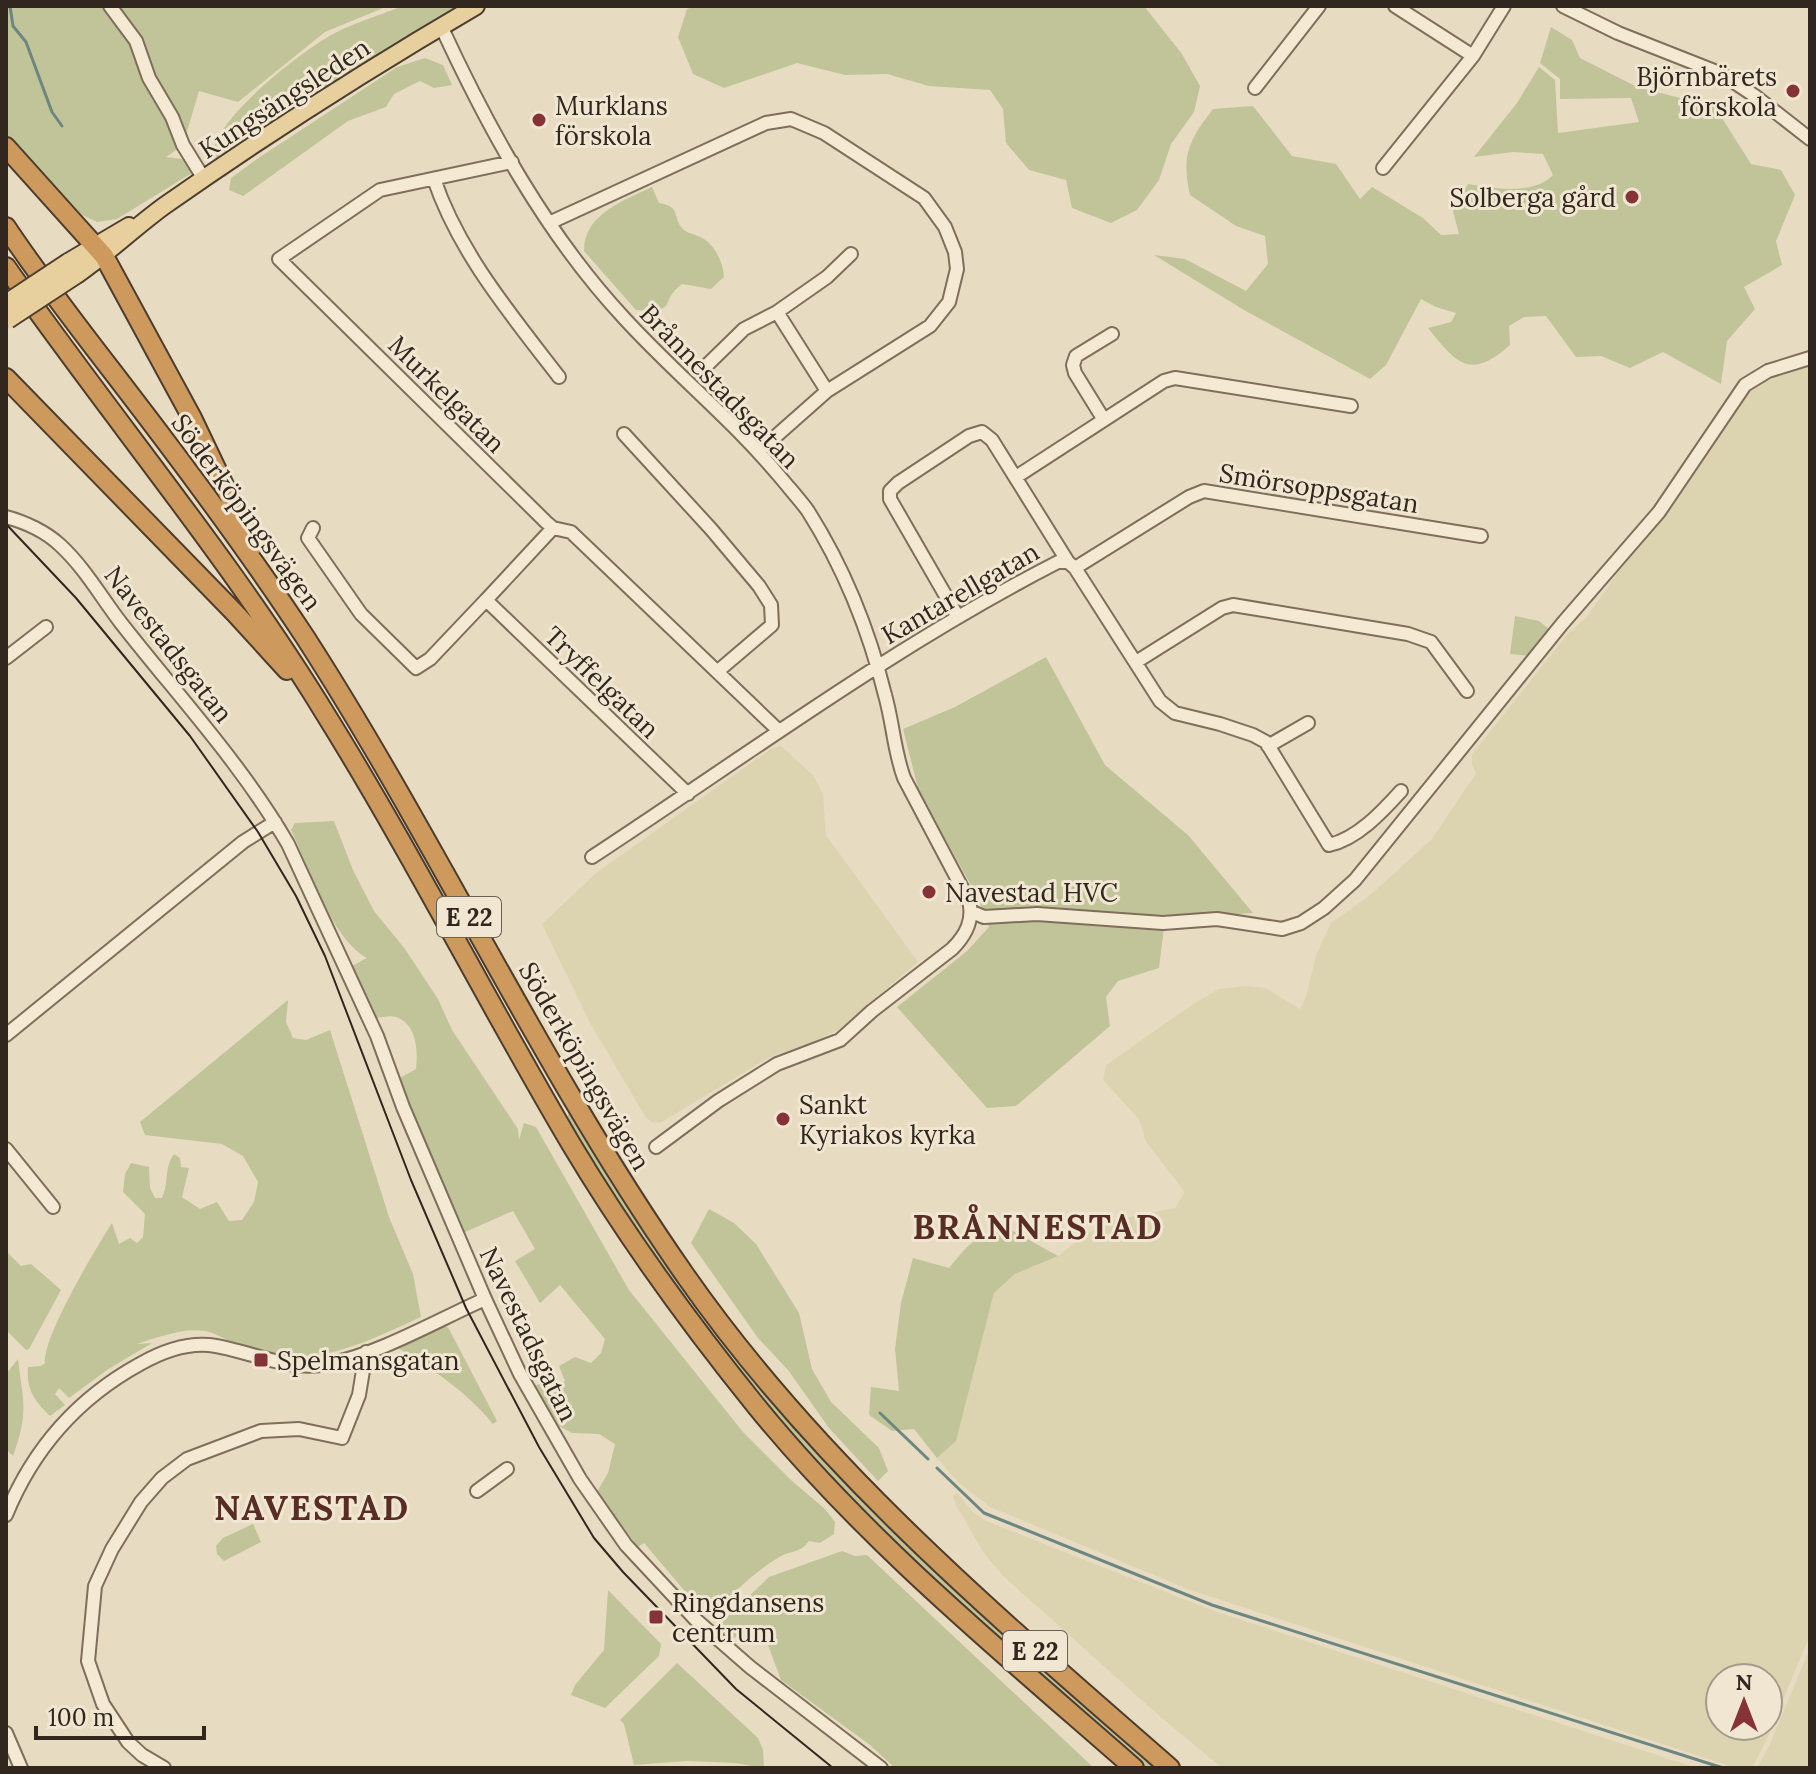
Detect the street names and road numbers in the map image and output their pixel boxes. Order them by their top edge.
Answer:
street label: Kungsängsleden [192,30,376,166]
street label: Brånnestadsgatan [633,297,807,475]
street label: Murkelgatan [381,328,513,460]
street label: Söderköpingsvägen [165,407,329,617]
street label: Smörsoppsgatan [1217,456,1421,520]
street label: Kantarellgatan [875,535,1045,651]
street label: Navestadsgatan [98,559,240,729]
street label: Tryffelgatan [538,619,666,745]
road number: E 22 [437,897,501,937]
street label: Söderköpingsvägen [512,956,658,1176]
street label: Navestadsgatan [473,1241,585,1427]
road number: E 22 [1003,1631,1067,1671]

